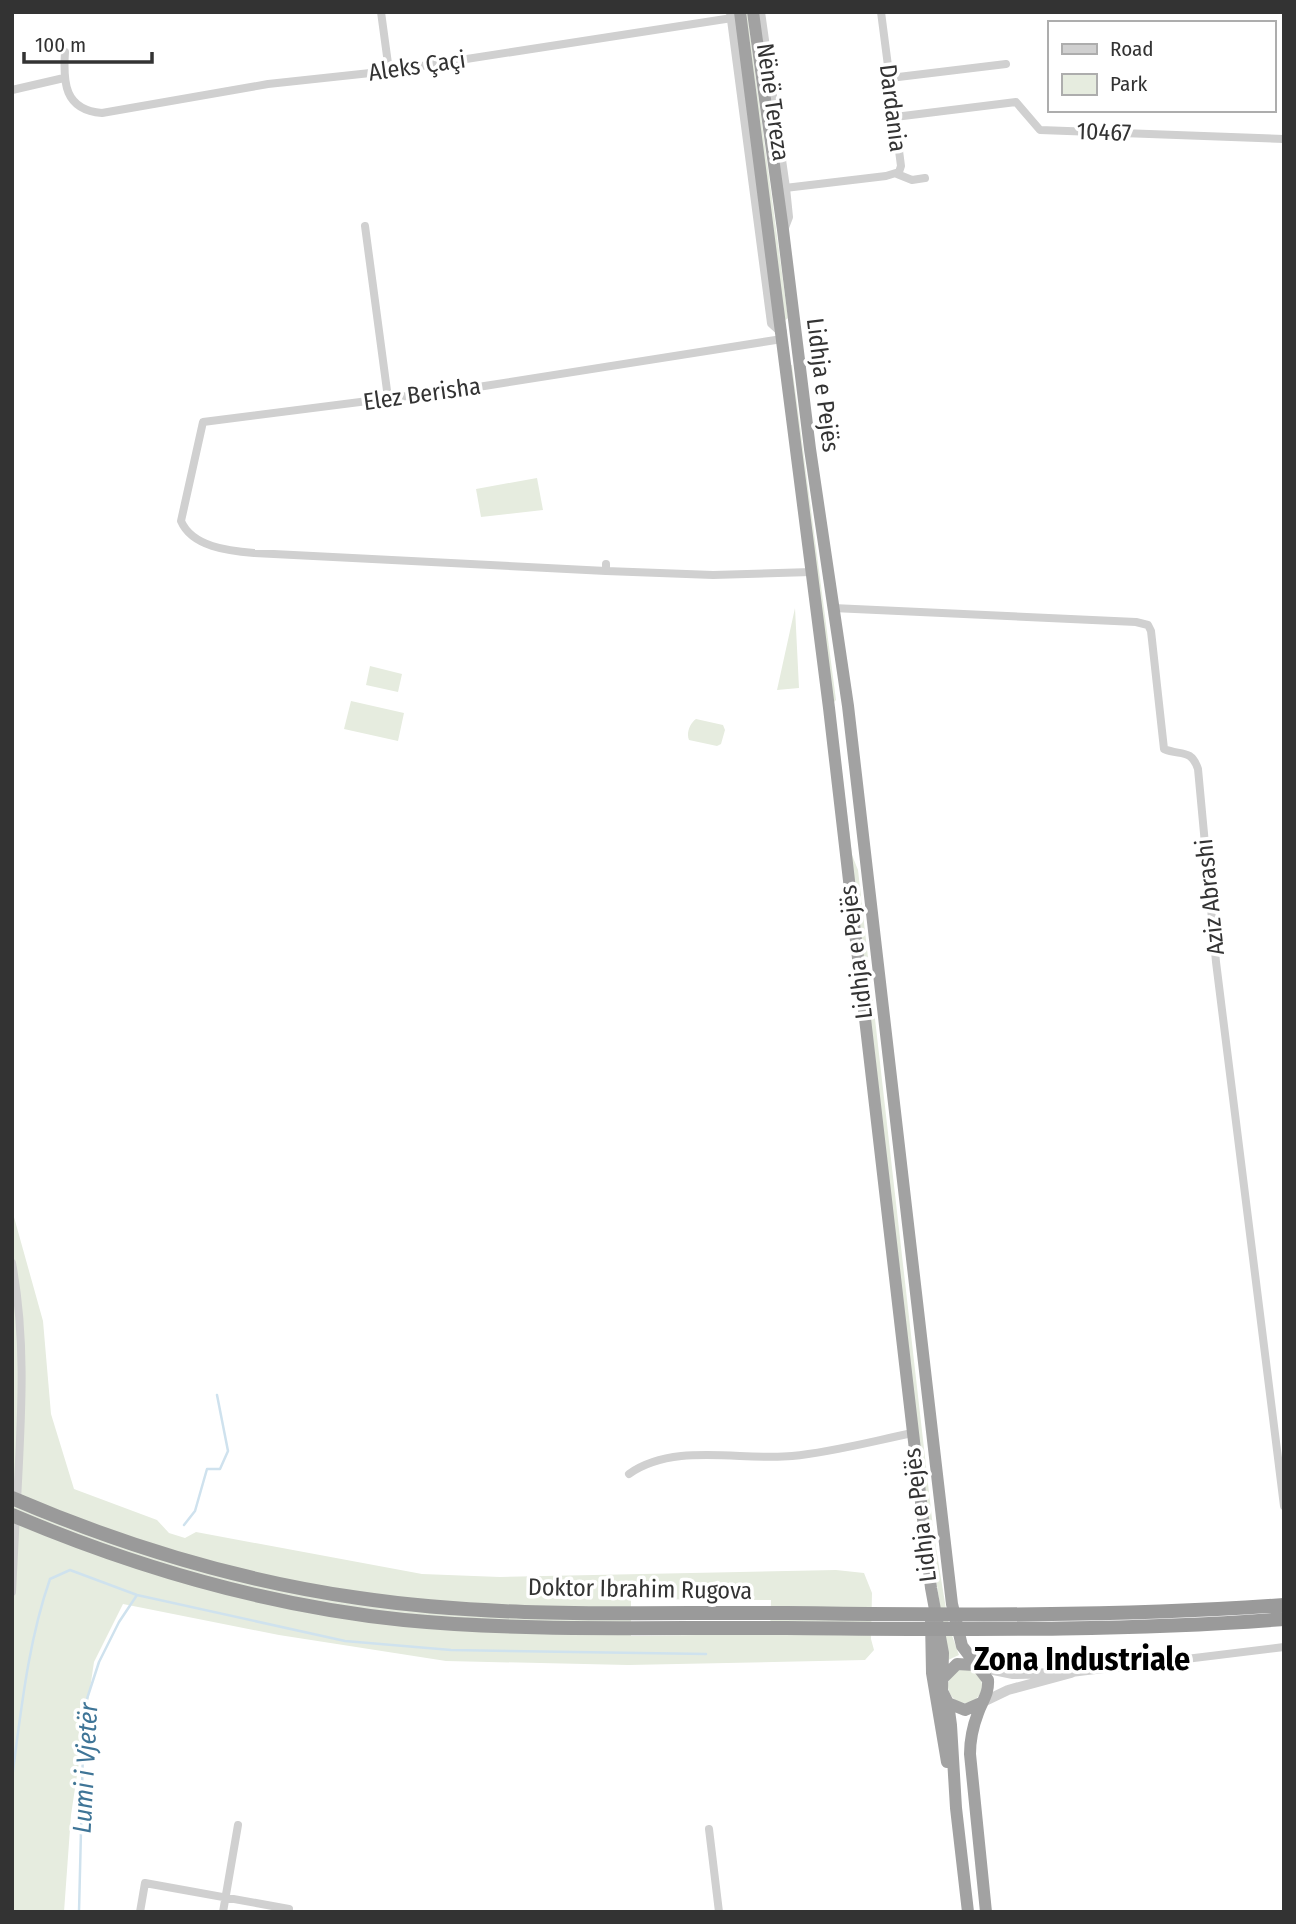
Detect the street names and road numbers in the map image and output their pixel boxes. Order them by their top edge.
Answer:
street label: Nënë Tereza [751,41,795,163]
street label: Aleks Çaçi [367,45,467,87]
street label: Dardania [874,62,912,154]
street label: 10467 [1076,117,1132,147]
street label: Lidhja e Pejës [801,316,845,454]
street label: Elez Berisha [362,372,482,416]
street label: Aziz Abrashi [1190,837,1230,957]
street label: Lidhja e Pejës [834,883,878,1021]
street label: Lidhja e Pejës [898,1446,942,1584]
street label: Doktor Ibrahim Rugova [528,1573,752,1605]

